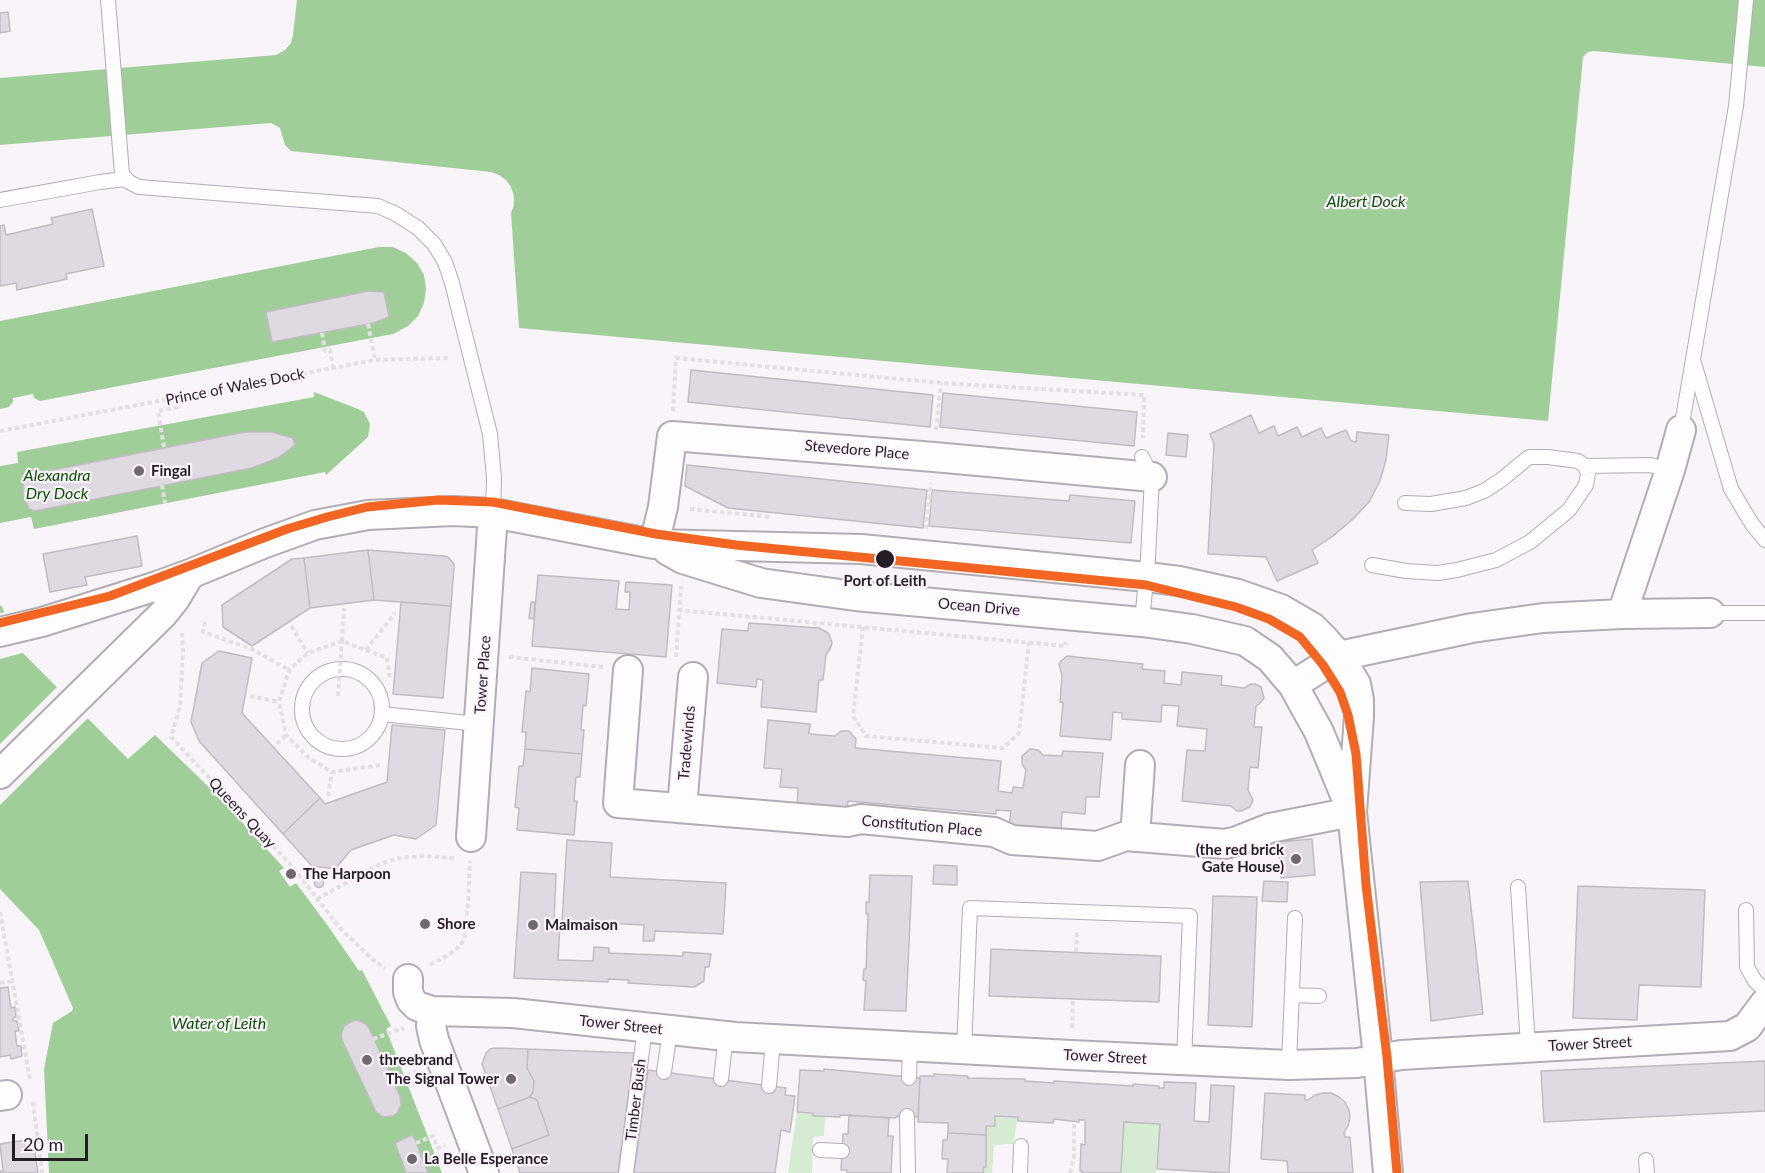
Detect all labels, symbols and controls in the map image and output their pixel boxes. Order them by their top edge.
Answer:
water label: Albert Dock [1326,192,1406,212]
street label: Prince of Wales Dock [164,365,306,409]
street label: Stevedore Place [804,436,910,464]
place label: Fingal [151,462,191,480]
marker: Fingal [132,464,146,478]
water label: Alexandra Dry Dock [24,466,90,504]
marker: Port of Leith [874,548,896,570]
place label: Port of Leith [843,572,927,590]
street label: Ocean Drive [937,594,1021,620]
street label: Tower Place [471,635,495,715]
street label: Tradewinds [675,705,699,781]
street label: Queens Quay [205,774,279,852]
street label: Constitution Place [861,812,983,840]
place label: (the red brick Gate House) [1196,841,1284,876]
marker: (the red brick Gate House) [1289,852,1303,866]
place label: The Harpoon [303,865,391,883]
marker: The Harpoon [284,867,298,881]
place label: Shore [437,915,476,933]
place label: Malmaison [545,916,618,934]
marker: Shore [418,917,432,931]
marker: Malmaison [526,918,540,932]
street label: Tower Street [578,1012,664,1038]
water label: Water of Leith [172,1014,266,1034]
street label: Tower Street [1548,1033,1632,1055]
street label: Tower Street [1063,1046,1147,1068]
place label: threebrand [379,1051,453,1069]
marker: threebrand [360,1053,374,1067]
street label: Timber Bush [622,1058,650,1142]
place label: The Signal Tower [385,1070,499,1088]
marker: The Signal Tower [504,1072,518,1086]
scale bar [15,1122,92,1160]
text: 20 m [23,1133,63,1155]
place label: La Belle Esperance [424,1150,548,1168]
marker: La Belle Esperance [405,1152,419,1166]

